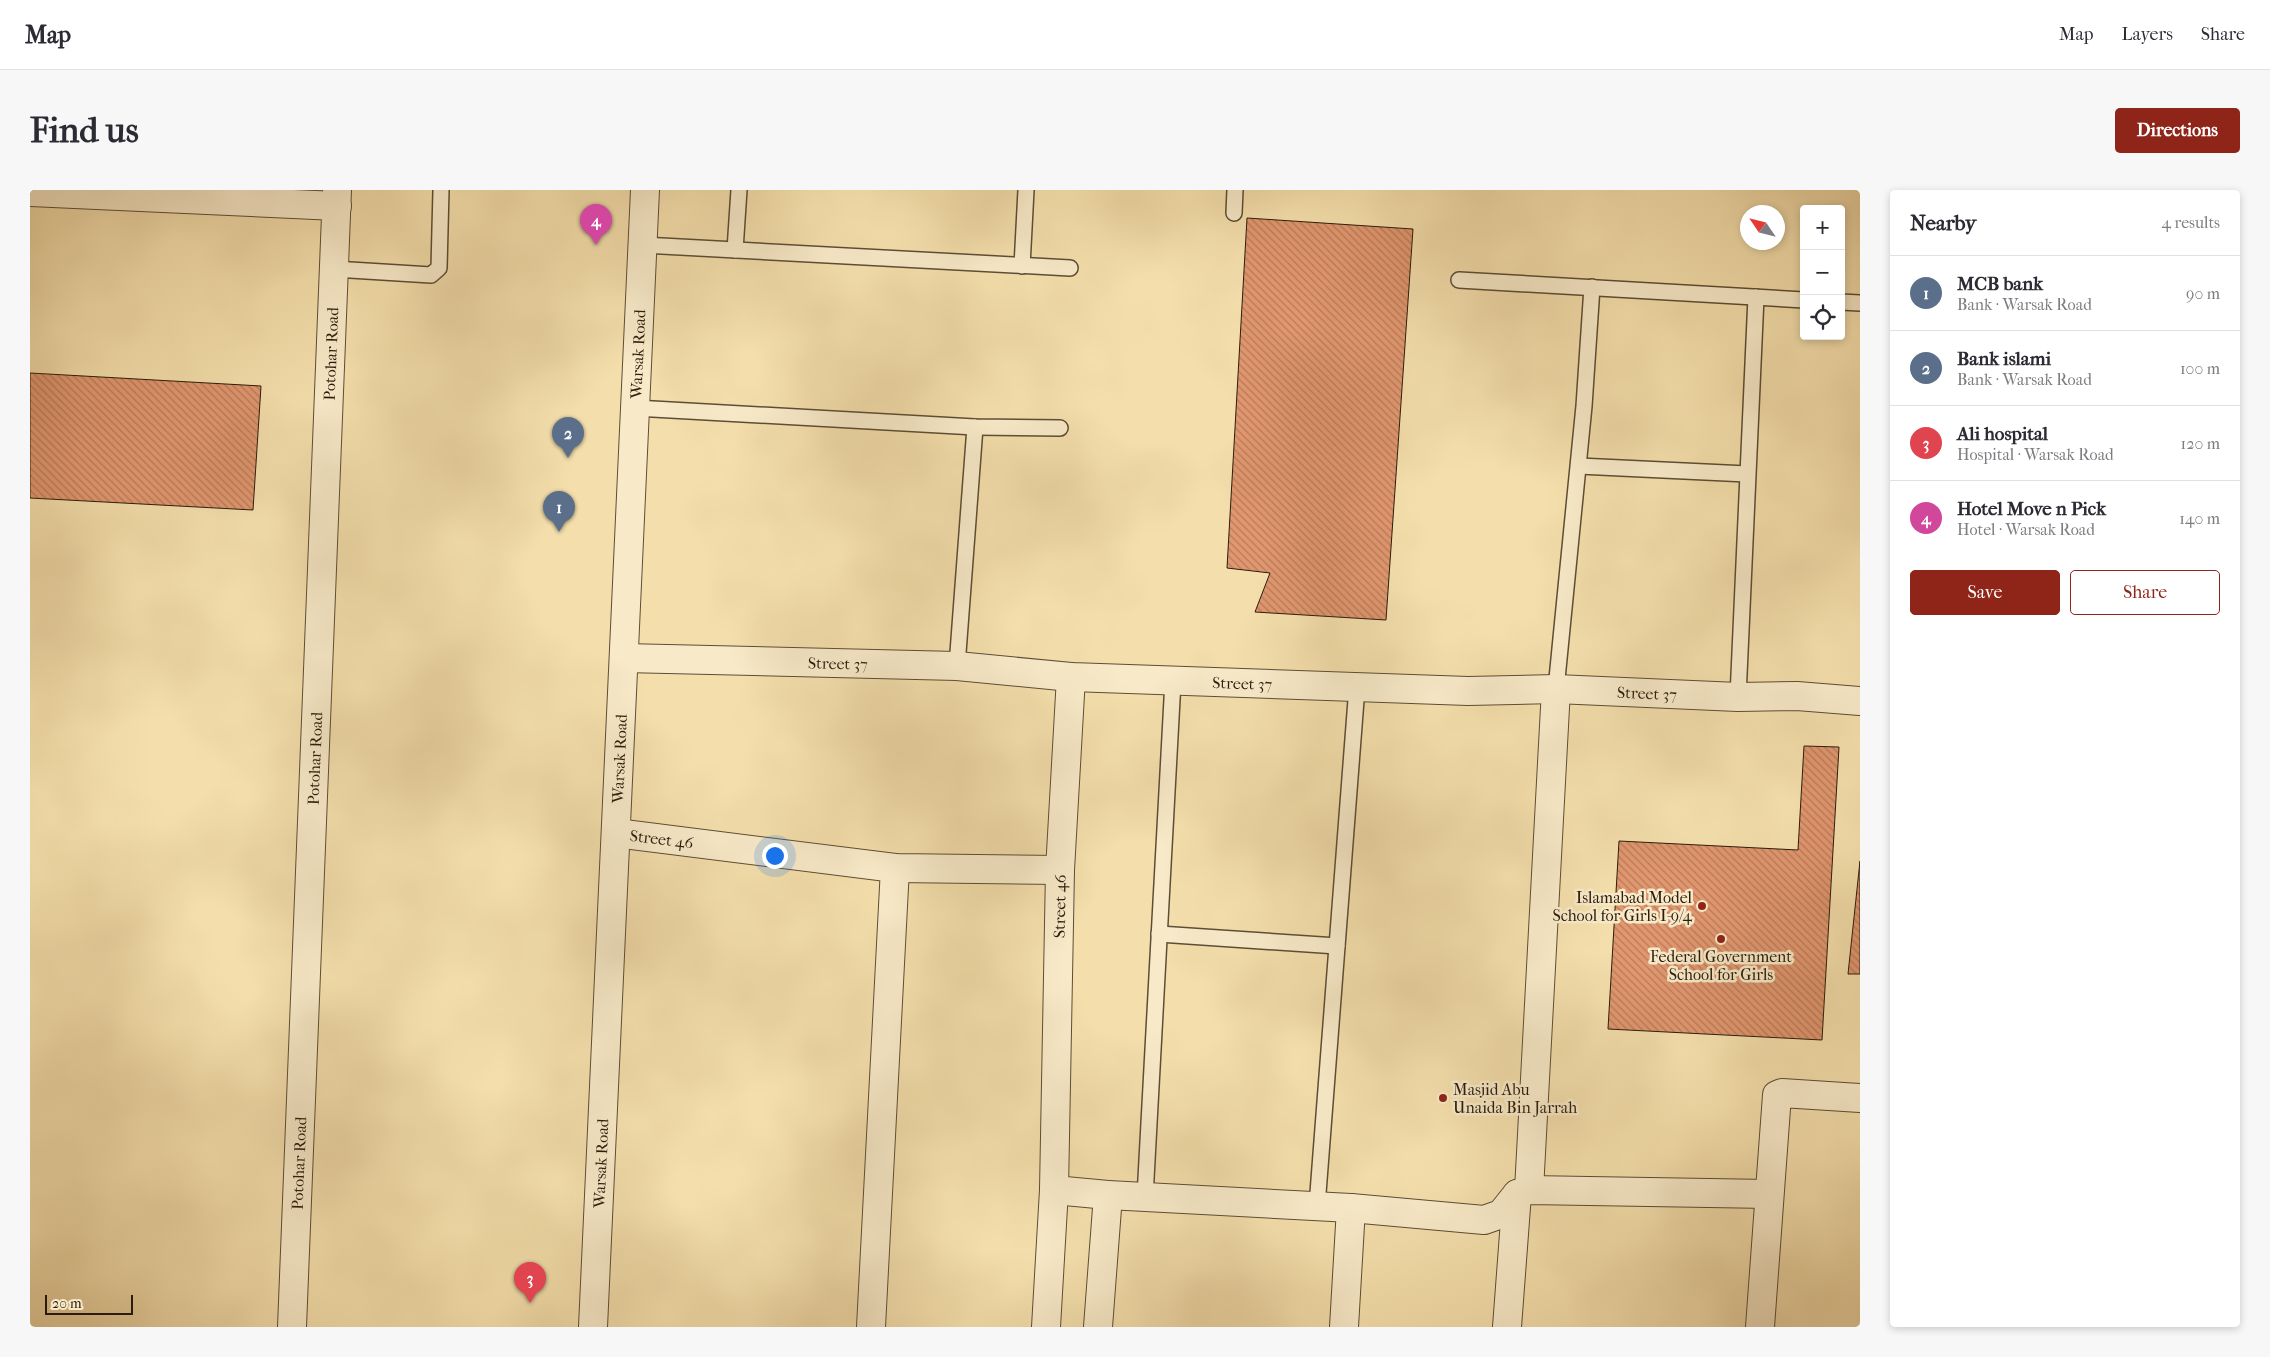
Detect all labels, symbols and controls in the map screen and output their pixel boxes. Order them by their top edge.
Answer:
text: Map [25,21,71,49]
text: Map [2059,24,2093,45]
text: Layers [2121,24,2173,45]
text: Share [2201,24,2245,45]
button: Directions [2115,108,2240,153]
text: Find us [30,110,139,151]
pin: 4 [580,204,612,245]
north arrow [1740,205,1785,250]
map controls [1800,205,1845,340]
button: + [1800,205,1845,250]
text: Nearby [1910,211,1976,235]
text: 4 results [2162,213,2220,232]
button: − [1800,250,1845,295]
text: MCB bank [1957,273,2043,295]
text: 1 [1923,284,1929,303]
text: 90 m [2186,284,2220,303]
button: locate [1800,295,1845,340]
text: Bank · Warsak Road [1957,295,2092,314]
street label: Potohar Road [320,306,342,401]
street label: Warsak Road [626,309,650,400]
text: Bank islami [1957,348,2051,370]
text: 2 [1922,359,1930,378]
text: 100 m [2180,359,2220,378]
text: Bank · Warsak Road [1957,370,2092,389]
pin: 2 [552,417,584,458]
text: Ali hospital [1957,423,2048,445]
text: 3 [1923,434,1929,453]
text: 120 m [2181,434,2220,453]
text: Hospital · Warsak Road [1957,445,2114,464]
pin: 1 [543,491,575,532]
text: Hotel Move n Pick [1957,498,2106,520]
text: 4 [1921,509,1931,528]
text: 140 m [2179,509,2220,528]
text: Hotel · Warsak Road [1957,520,2095,539]
button: Save [1910,570,2060,615]
button: Share [2070,570,2220,615]
street label: Street 37 [808,653,868,674]
street label: Street 37 [1212,673,1273,694]
street label: Street 37 [1617,683,1678,704]
street label: Potohar Road [304,711,326,805]
street label: Warsak Road [608,713,631,805]
street label: Street 46 [629,826,695,853]
your location [762,843,788,869]
street label: Street 46 [1050,874,1070,938]
place label: Islamabad Model School for Girls I-9/4 [1552,888,1693,925]
marker: Islamabad Model School for Girls I-9/4 [1696,900,1708,912]
marker: Federal Government School for Girls [1715,933,1727,945]
place label: Federal Government School for Girls [1650,947,1792,984]
place label: Masjid Abu Unaida Bin Jarrah [1453,1080,1577,1117]
marker: Masjid Abu Unaida Bin Jarrah [1437,1092,1449,1104]
street label: Potohar Road [288,1116,310,1210]
street label: Warsak Road [589,1118,613,1209]
pin: 3 [514,1262,546,1303]
scale bar [45,1292,132,1315]
text: 20 m [52,1295,82,1312]

